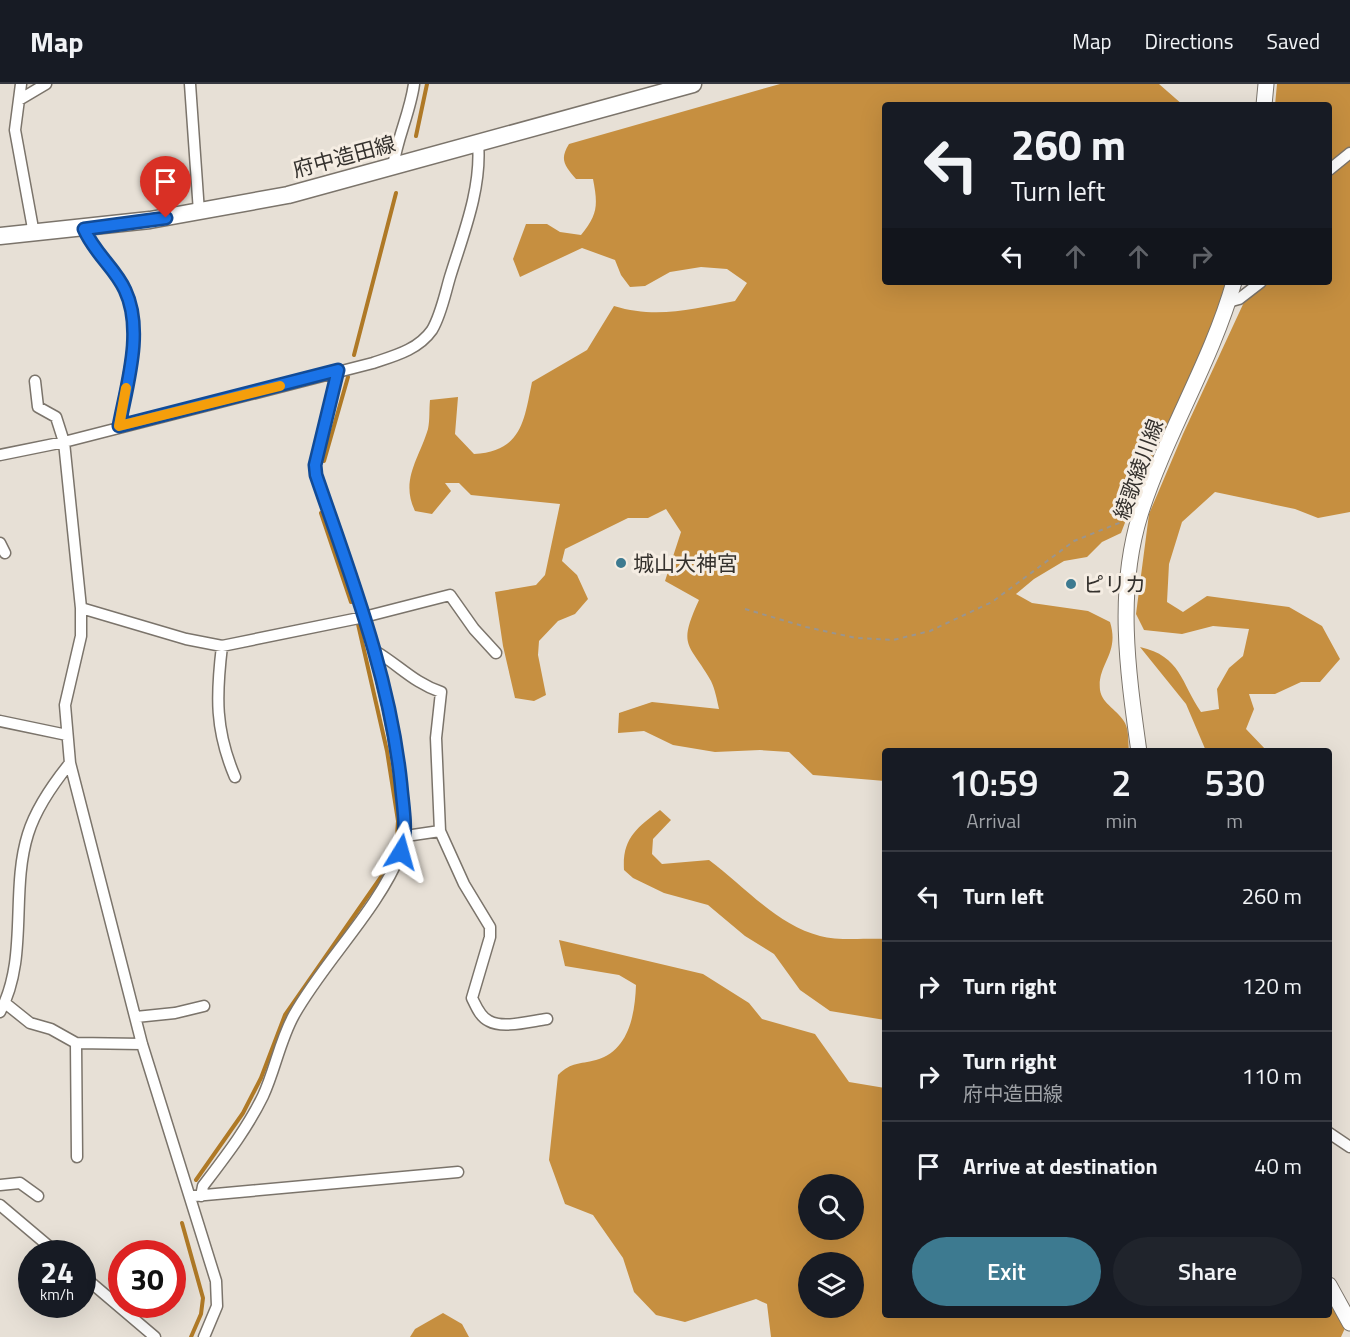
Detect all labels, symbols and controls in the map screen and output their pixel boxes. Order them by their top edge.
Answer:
text: Map [30,20,84,63]
text: Map [1072,25,1112,57]
text: Directions [1145,25,1234,57]
text: Saved [1267,25,1320,57]
text: 260 m [1011,112,1126,176]
icon: left [912,126,990,204]
street label: 府中造田線 [289,127,399,185]
pin [140,156,191,218]
icon: arrive [149,165,182,198]
text: Turn left [1011,170,1105,211]
icon: left [996,240,1029,273]
icon: ahead [1059,240,1092,273]
icon: ahead [1122,240,1155,273]
icon: right [1185,240,1218,273]
street label: 綾歌綾川線 [1105,414,1171,524]
place label: 城山大神宮 [633,547,738,579]
marker: 城山大神宮 [614,556,628,570]
place label: ピリカ [1083,568,1146,600]
marker: ピリカ [1064,577,1078,591]
text: 10:59 [949,755,1038,810]
text: 2 [1111,755,1131,810]
text: 530 [1204,755,1265,810]
text: Arrival [967,805,1021,836]
text: min [1105,805,1137,836]
text: m [1226,805,1243,836]
position arrow [369,820,433,884]
text: Turn left [963,879,1044,913]
text: 260 m [1242,879,1302,913]
icon: left [912,880,945,913]
text: Turn right [963,969,1057,1003]
text: 120 m [1242,969,1302,1003]
icon: right [912,970,945,1003]
text: Turn right [963,1044,1057,1078]
text: 110 m [1242,1059,1302,1093]
icon: right [912,1060,945,1093]
text: 府中造田線 [963,1078,1063,1109]
text: Arrive at destination [963,1149,1158,1183]
text: 40 m [1254,1149,1302,1183]
icon: arrive [912,1150,945,1183]
map controls [798,1174,864,1318]
button: search [798,1174,864,1240]
button: Exit [912,1237,1101,1306]
button: Share [1113,1237,1302,1306]
speed limit sign: 30 [108,1240,186,1318]
text: 24 [40,1249,74,1295]
button: layers [798,1252,864,1318]
text: km/h [40,1283,74,1306]

